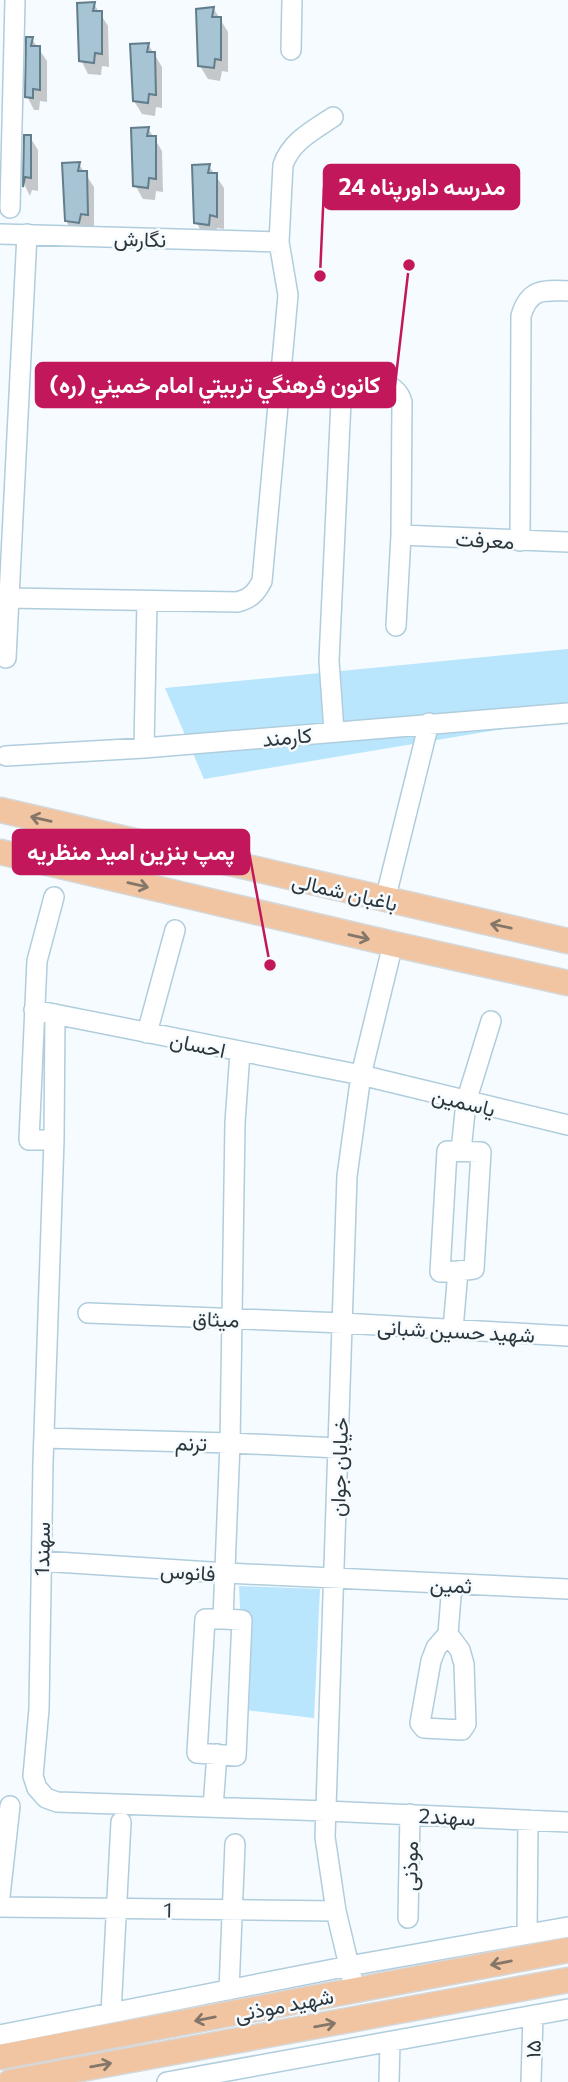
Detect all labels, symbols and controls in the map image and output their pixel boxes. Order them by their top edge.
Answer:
callout: مدرسه داورپناه 24 [324,165,519,209]
text: مدرسه داورپناه 24 [339,172,505,203]
street label: نگارش [113,225,167,253]
callout: كانون فرهنگي تربيتي امام خميني (ره) [36,363,395,407]
text: كانون فرهنگي تربيتي امام خميني (ره) [49,370,381,405]
street label: معرفت [455,525,515,555]
street label: کارمند [261,721,313,753]
one-way arrow [30,812,53,826]
callout: پمپ بنزین امید منظریه [13,830,249,874]
text: پمپ بنزین امید منظریه [27,837,235,868]
street label: باغبان شمالی [290,867,400,916]
one-way arrow [126,878,149,892]
one-way arrow [490,919,513,932]
one-way arrow [348,931,370,944]
street label: احسان [168,1026,228,1063]
street label: یاسمین [430,1081,498,1122]
street label: میثاق [192,1305,240,1332]
street label: شهید حسین شبانی [376,1313,536,1349]
street label: خیابان جوان [324,1417,354,1517]
street label: ترنم [175,1429,207,1458]
street label: 1سهند [28,1522,56,1576]
street label: فانوس [159,1557,216,1587]
street label: ثمین [429,1570,473,1599]
street label: 2سهند [418,1802,476,1832]
street label: موذنی [396,1841,424,1891]
street label: 1 [163,1896,173,1922]
one-way arrow [490,1957,513,1970]
street label: شهید موذنی [233,1982,336,2028]
one-way arrow [194,2013,217,2026]
one-way arrow [313,2017,336,2031]
street label: ۱۵ [519,2039,545,2059]
one-way arrow [89,2058,112,2072]

